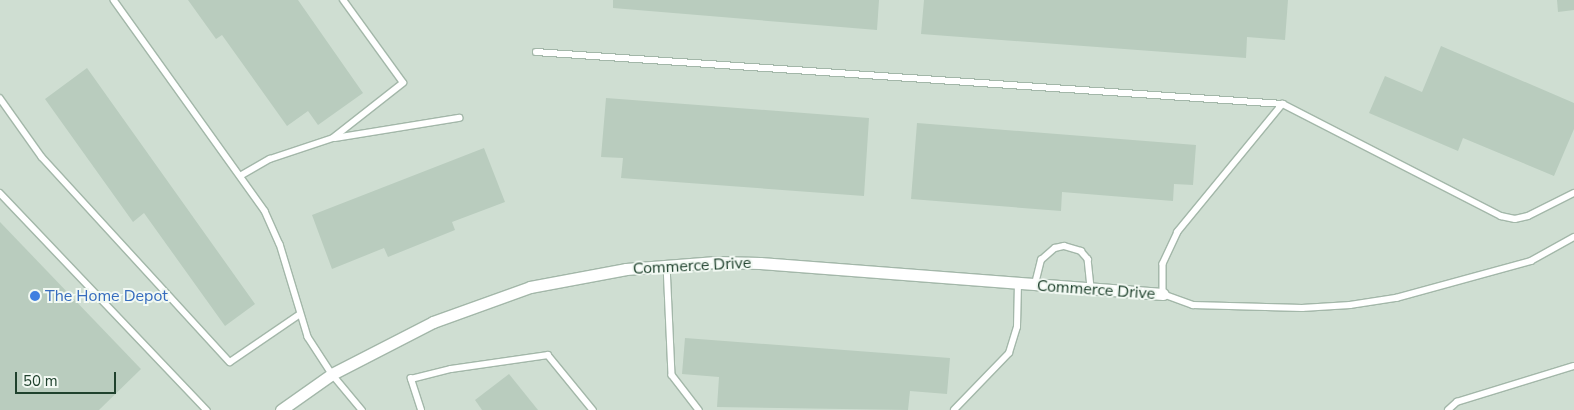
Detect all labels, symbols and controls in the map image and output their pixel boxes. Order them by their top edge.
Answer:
street label: Commerce Drive [632,253,752,279]
street label: Commerce Drive [1036,276,1156,304]
place label: The Home Depot [45,286,168,306]
marker: The Home Depot [29,290,41,302]
scale bar [18,362,119,394]
text: 50 m [23,371,58,391]

